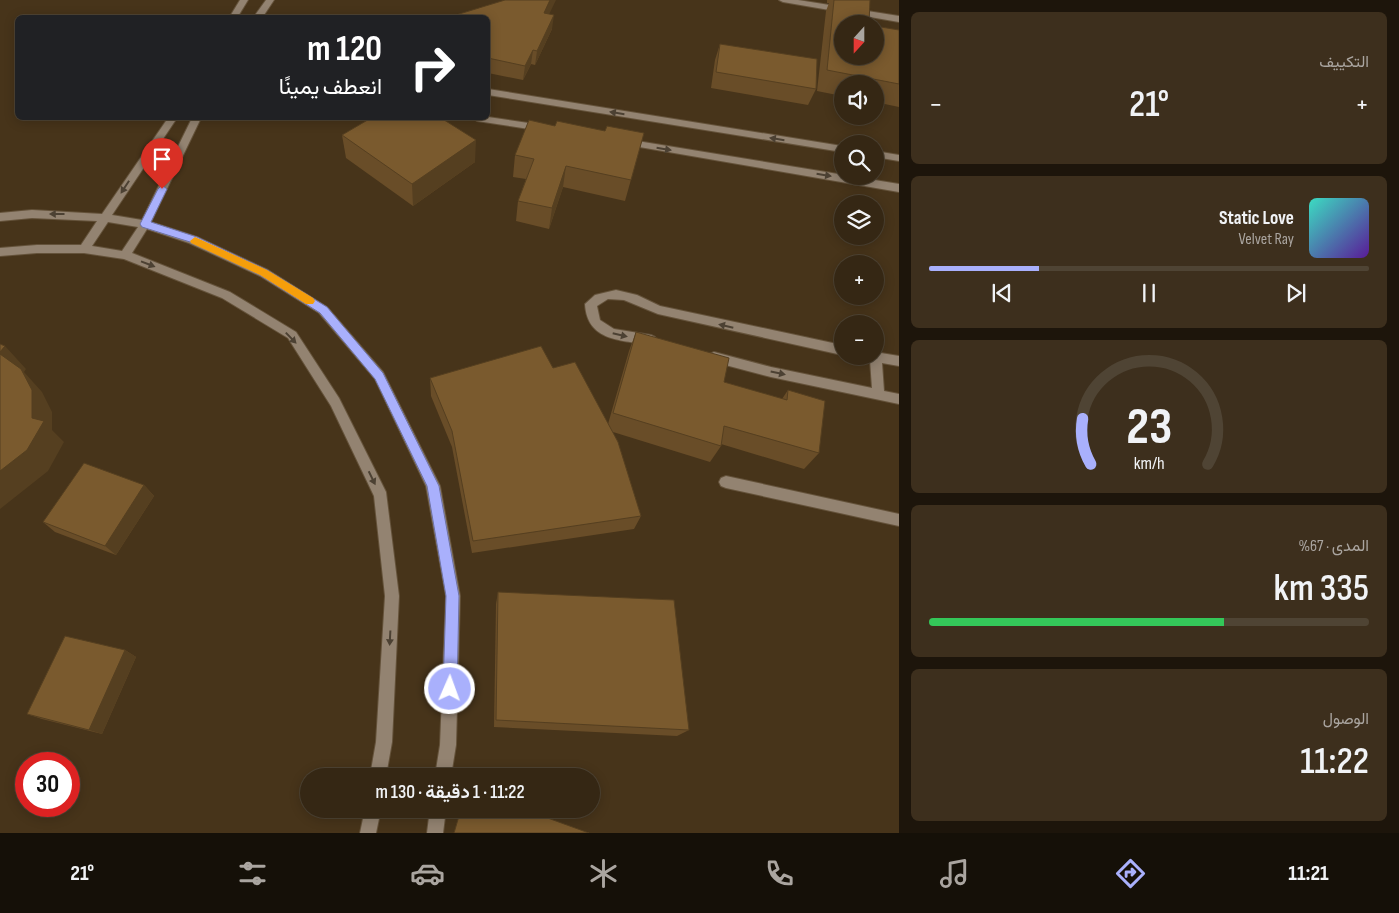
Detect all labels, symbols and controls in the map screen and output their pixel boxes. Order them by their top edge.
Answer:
north arrow [834,15,884,65]
map controls [834,15,884,365]
text: 120 m [307,28,382,71]
icon: right [400,35,465,100]
text: التكييف [1319,53,1369,72]
text: انعطف يمينًا [279,74,382,101]
button: sound [834,75,884,125]
text: 21° [1129,82,1169,127]
text: − [929,88,943,121]
text: + [1355,88,1369,121]
one-way arrow [608,109,624,117]
one-way arrow [769,134,785,142]
button: search [834,135,884,185]
pin [141,138,183,189]
icon: arrive [148,145,176,173]
one-way arrow [656,145,672,153]
one-way arrow [816,172,832,180]
one-way arrow [121,181,130,194]
button: layers [834,195,884,245]
text: Static Love [1219,207,1294,230]
one-way arrow [49,210,65,218]
text: Velvet Ray [1239,230,1294,249]
button: + [834,255,884,305]
one-way arrow [141,260,156,268]
icon: previous [988,279,1016,307]
icon: pause [1135,279,1163,307]
icon: next [1282,279,1310,307]
button: − [834,315,884,365]
one-way arrow [719,322,734,330]
one-way arrow [286,331,297,344]
one-way arrow [613,331,628,339]
one-way arrow [770,369,785,377]
text: 23 [1126,396,1172,459]
text: km/h [1134,453,1164,474]
one-way arrow [368,471,376,485]
text: المدى · 67% [1298,537,1369,556]
text: 335 km [1274,566,1369,611]
one-way arrow [385,630,393,646]
position arrow [423,662,475,714]
text: الوصول [1323,710,1369,729]
text: 11:22 [1300,739,1369,784]
speed limit sign: 30 [15,752,80,817]
text: 11:22 · 1 دقيقة · 130 m [375,781,525,804]
icon: filters [235,856,270,891]
icon: car [410,856,445,891]
icon: climate [586,856,621,891]
icon: phone [762,856,797,891]
icon: music [937,856,972,891]
icon: directions [1113,856,1148,891]
text: 21° [70,860,94,887]
text: 11:21 [1288,860,1329,887]

